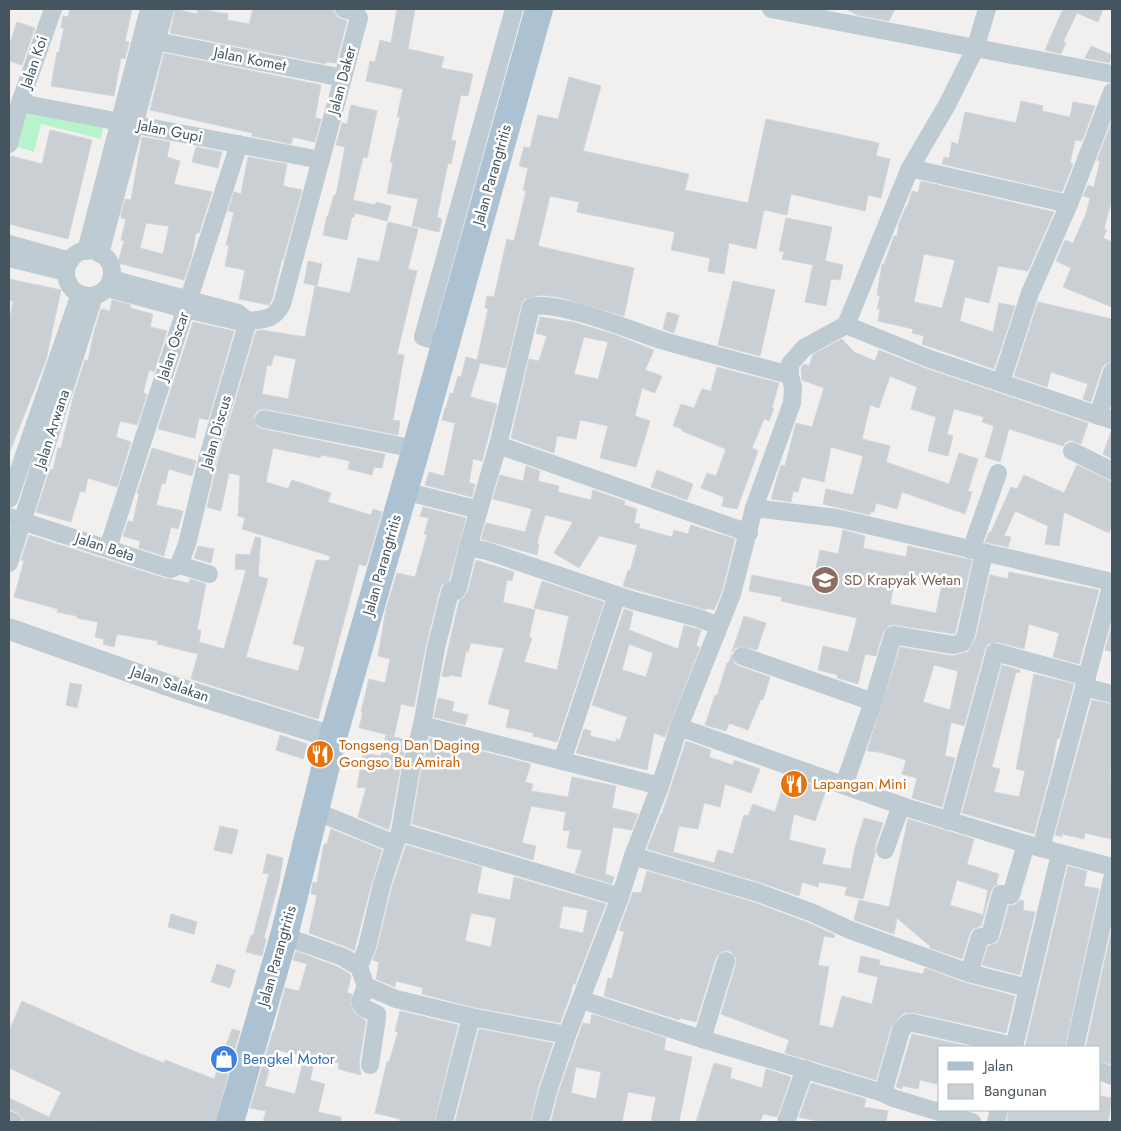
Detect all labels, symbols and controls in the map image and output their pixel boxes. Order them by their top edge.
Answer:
street label: Jalan Koi [14,33,53,93]
street label: Jalan Komet [210,41,288,77]
street label: Jalan Daker [322,42,362,119]
street label: Jalan Gupi [134,114,204,148]
street label: Jalan Parangtritis [467,122,517,230]
street label: Jalan Oscar [151,308,195,385]
street label: Jalan Arwana [28,387,75,473]
street label: Jalan Discus [195,393,237,473]
street label: Jalan Parangtritis [357,512,407,620]
street label: Jalan Beta [71,527,137,567]
school or university icon: SD Krapyak Wetan [810,565,840,595]
place label: SD Krapyak Wetan [844,569,961,591]
street label: Jalan Salakan [126,660,212,708]
place label: Tongseng Dan Daging Gongso Bu Amirah [339,734,480,773]
restaurant icon: Tongseng Dan Daging Gongso Bu Amirah [305,739,335,769]
restaurant icon: Lapangan Mini [779,769,809,799]
place label: Lapangan Mini [813,773,907,795]
street label: Jalan Parangtritis [252,903,302,1011]
shop icon: Bengkel Motor [209,1044,239,1074]
legend [938,1046,1101,1111]
place label: Bengkel Motor [243,1048,336,1070]
text: Jalan [982,1055,1013,1077]
text: Bangunan [984,1080,1047,1102]

